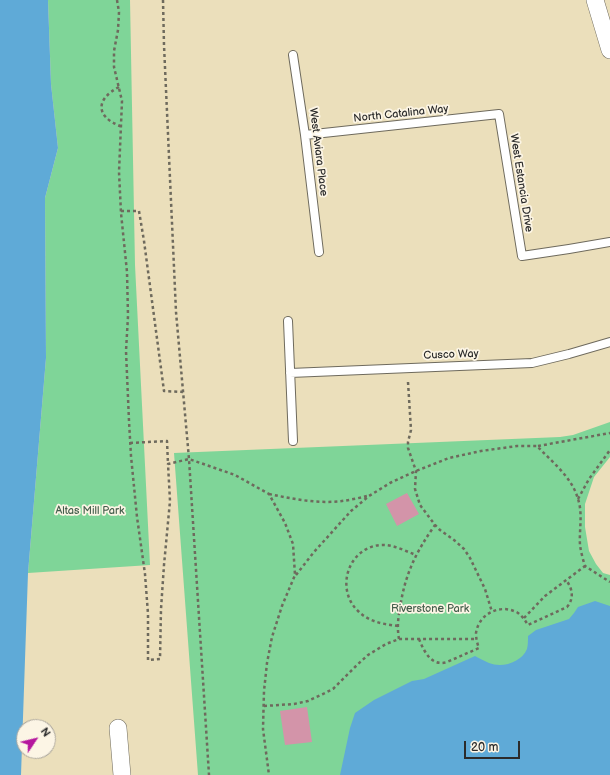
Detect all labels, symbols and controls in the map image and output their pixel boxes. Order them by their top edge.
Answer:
street label: North Catalina Way [353,102,449,126]
street label: West Aviara Place [306,107,330,197]
street label: West Estancia Drive [507,133,535,233]
street label: Cusco Way [423,347,479,363]
park label: Altas Mill Park [56,504,124,518]
park label: Riverstone Park [391,602,469,616]
north arrow [16,719,56,759]
text: N [38,725,53,740]
scale bar [466,733,522,759]
text: 20 m [471,740,498,755]

